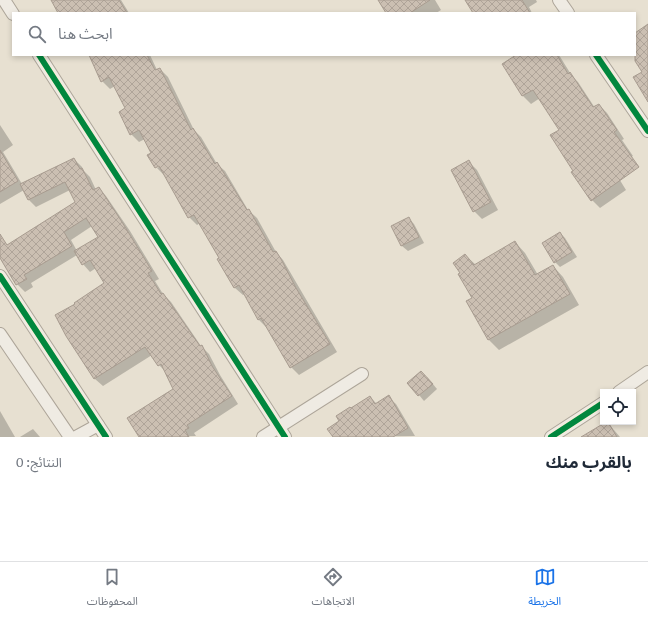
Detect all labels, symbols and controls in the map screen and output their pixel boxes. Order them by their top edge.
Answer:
search box [12,12,636,56]
text: ابحث هنا [58,21,113,44]
icon: search [26,23,48,45]
map controls [600,389,636,425]
button: locate [600,389,636,425]
text: بالقرب منك [546,448,632,473]
text: النتائج: 0 [16,452,62,471]
tab: المحفوظات [87,566,138,613]
tab: الاتجاهات [312,566,355,613]
tab: الخريطة [528,566,561,613]

